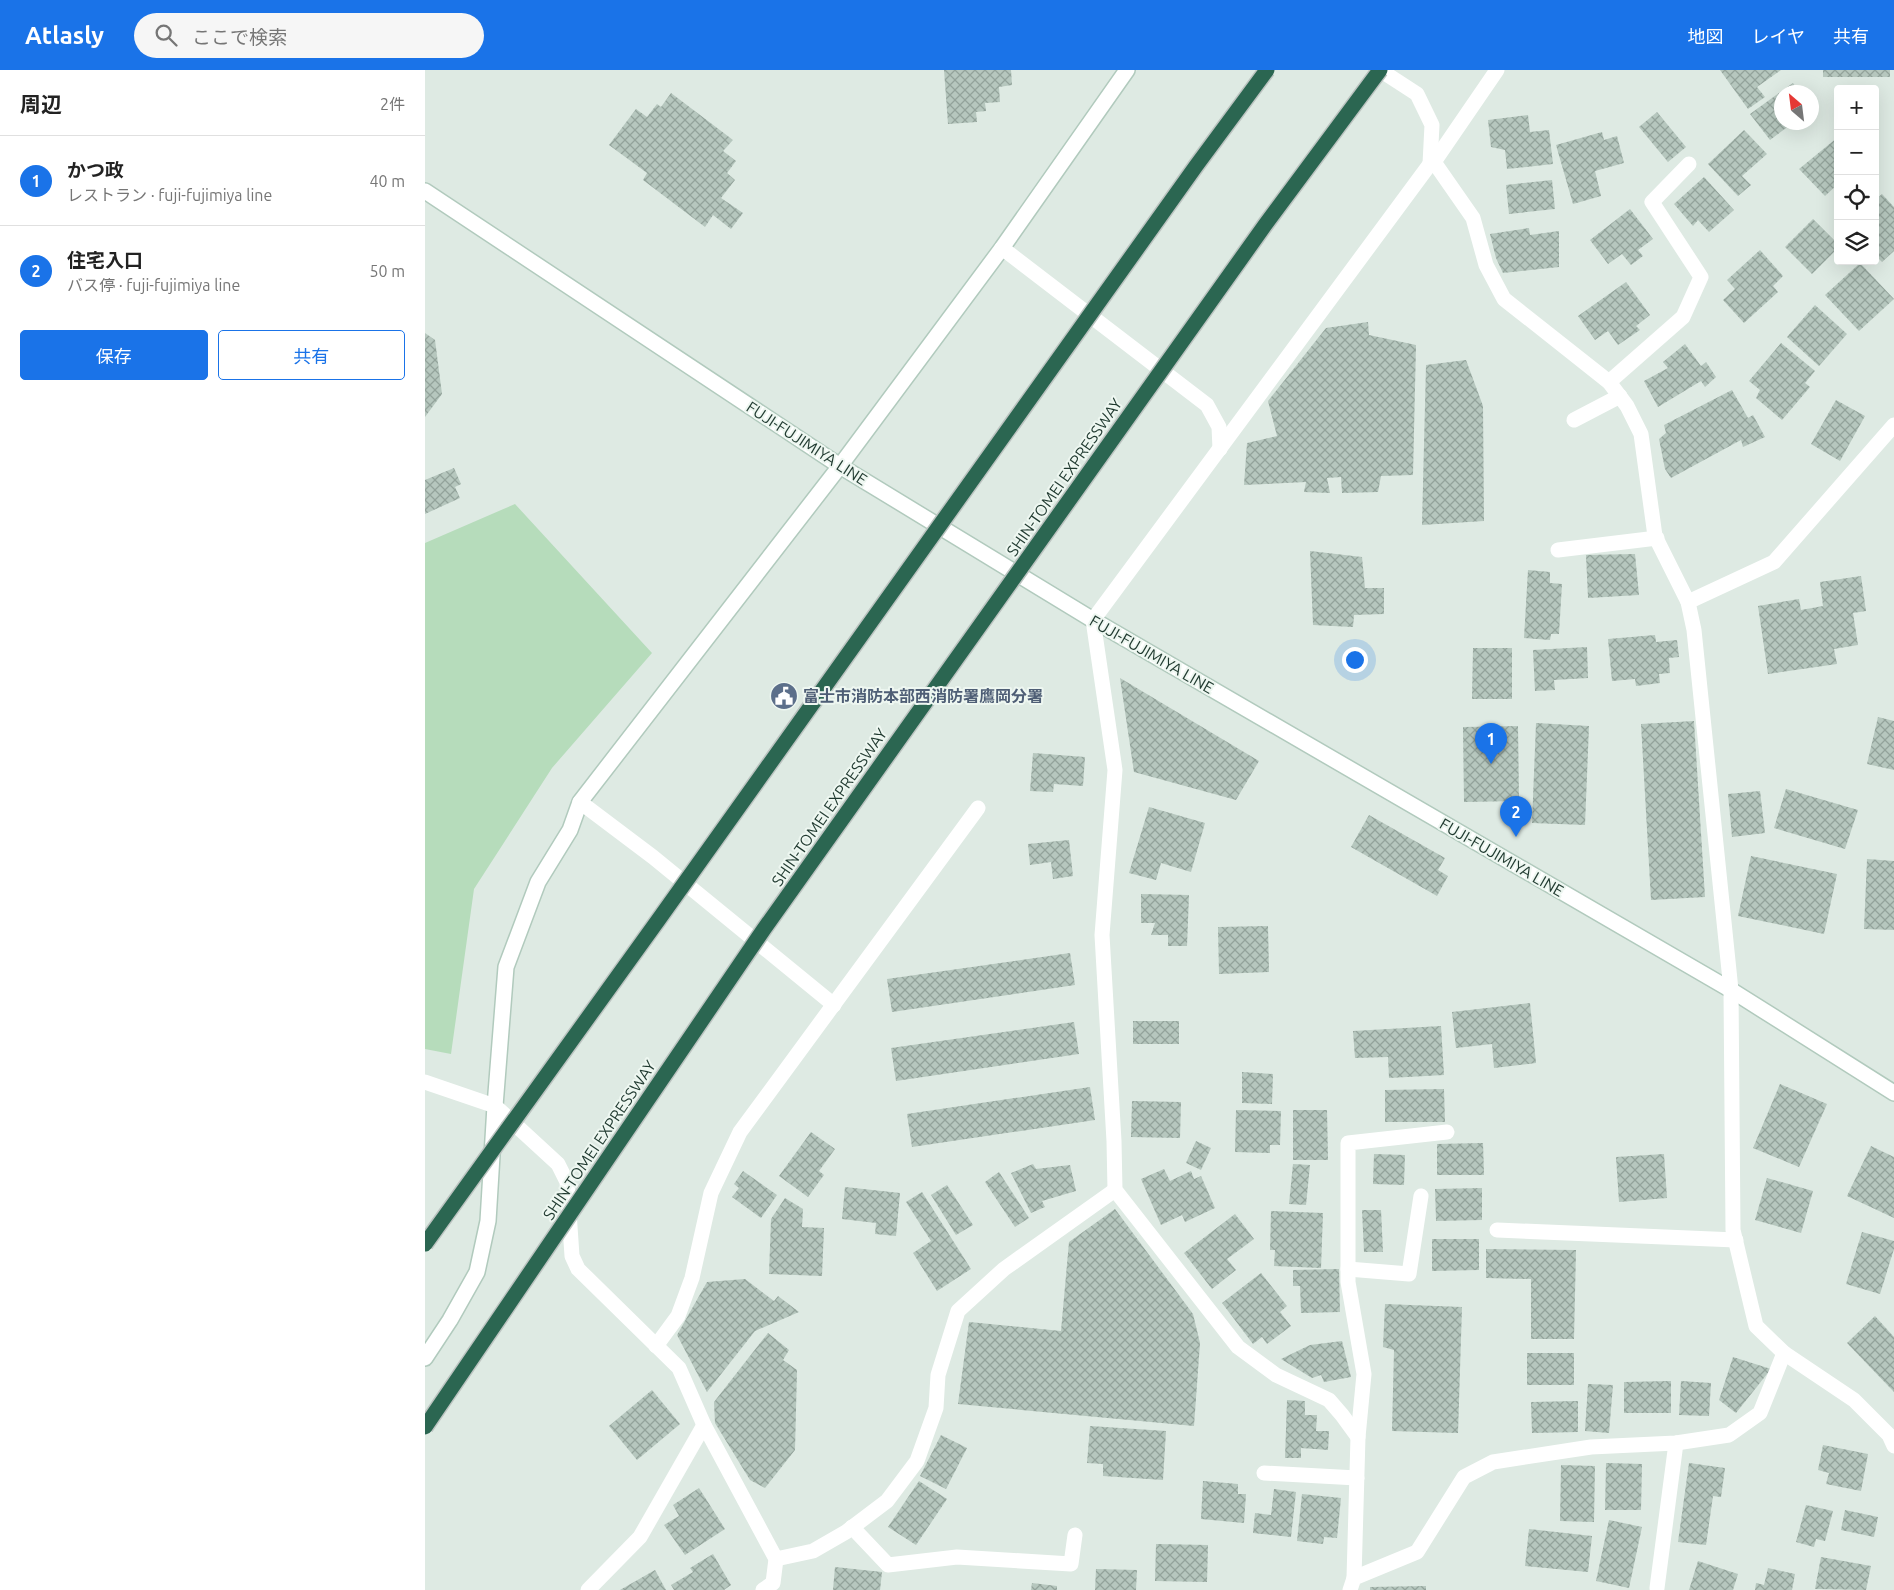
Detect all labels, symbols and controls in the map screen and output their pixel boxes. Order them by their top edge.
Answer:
search box [134,13,484,58]
icon: search [152,21,180,49]
text: Atlasly [25,22,104,49]
text: ここで検索 [192,26,287,48]
text: 地図 [1688,26,1724,46]
text: レイヤ [1752,26,1805,46]
text: 共有 [1833,26,1869,46]
north arrow [1774,85,1819,130]
map controls [1834,85,1879,265]
button: + [1834,85,1879,130]
text: 周辺 [20,92,62,116]
text: 2件 [380,95,405,113]
button: − [1834,130,1879,175]
text: かつ政 [67,159,124,181]
text: 1 [31,172,41,190]
text: 40 m [369,172,405,190]
button: locate [1834,175,1879,220]
text: レストラン · fuji-fujimiya line [67,186,272,204]
button: layers [1834,220,1879,265]
text: 住宅入口 [67,249,143,271]
text: 2 [31,262,41,280]
text: 50 m [369,262,405,280]
text: バス停 · fuji-fujimiya line [67,276,240,294]
button: 保存 [20,330,208,380]
button: 共有 [218,330,405,380]
street label: SHIN-TOMEI EXPRESSWAY [1003,394,1126,559]
street label: FUJI-FUJIMIYA LINE [743,397,871,489]
street label: FUJI-FUJIMIYA LINE [1087,611,1217,697]
your location [1342,647,1368,673]
public building icon: 富士市消防本部西消防署鷹岡分署 [769,681,799,711]
place label: 富士市消防本部西消防署鷹岡分署 [803,687,1043,705]
pin: 1 [1475,723,1507,764]
street label: SHIN-TOMEI EXPRESSWAY [768,724,891,889]
pin: 2 [1500,796,1532,837]
street label: FUJI-FUJIMIYA LINE [1437,814,1567,900]
street label: SHIN-TOMEI EXPRESSWAY [539,1056,659,1223]

